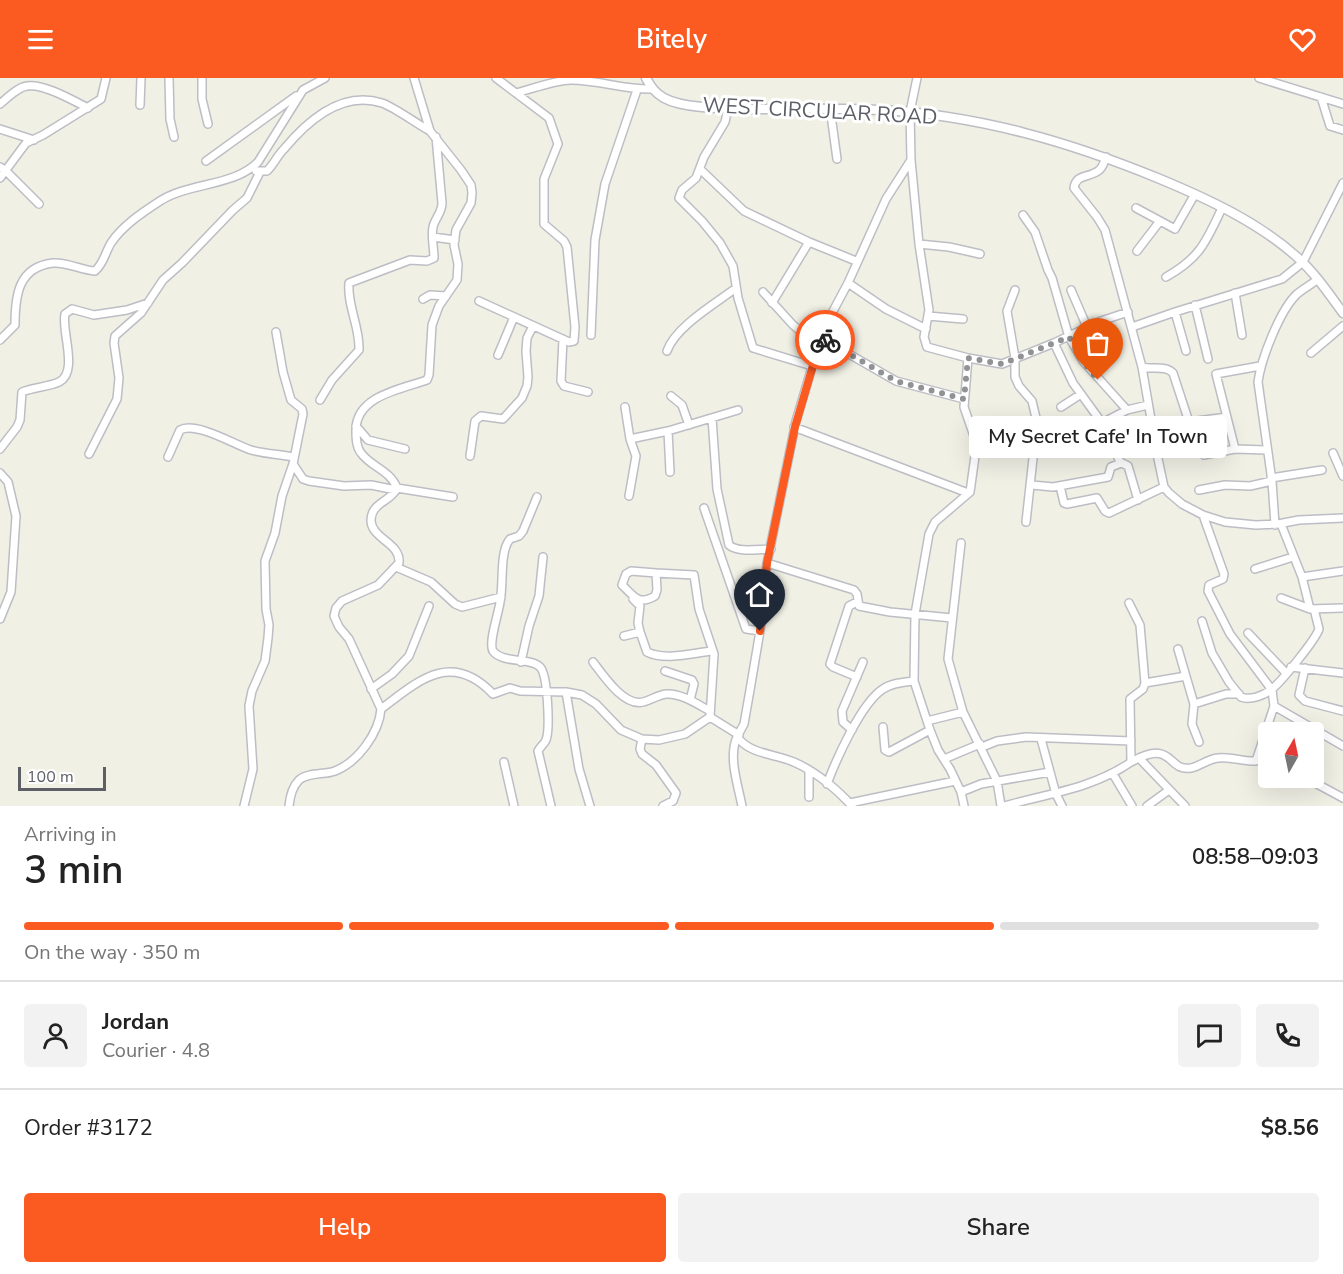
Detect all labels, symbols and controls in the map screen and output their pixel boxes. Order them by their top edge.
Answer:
text: Bitely [636,21,707,58]
icon: menu [24,23,57,56]
icon: heart [1286,23,1319,56]
street label: WEST CIRCULAR ROAD [702,91,938,131]
courier [795,310,855,370]
pin [1072,318,1123,380]
icon: bike [809,324,842,357]
icon: bag [1081,327,1114,360]
callout: My Secret Cafe' In Town [969,416,1227,458]
text: My Secret Cafe' In Town [988,423,1208,450]
pin [734,569,785,631]
icon: home [743,578,776,611]
north arrow [1258,722,1324,788]
map controls [1258,722,1324,788]
scale bar [18,764,106,792]
text: 100 m [27,766,74,788]
text: Arriving in [24,821,117,848]
text: 08:58–09:03 [1192,842,1319,872]
text: 3 min [24,844,123,897]
text: On the way · 350 m [24,939,200,966]
button: person [24,1004,87,1067]
button: chat [1178,1004,1241,1067]
button: phone [1256,1004,1319,1067]
text: Jordan [102,1007,169,1037]
text: Courier · 4.8 [102,1037,210,1064]
text: Order #3172 [24,1113,153,1143]
text: $8.56 [1261,1113,1319,1143]
button: Help [24,1193,666,1262]
button: Share [678,1193,1319,1262]

